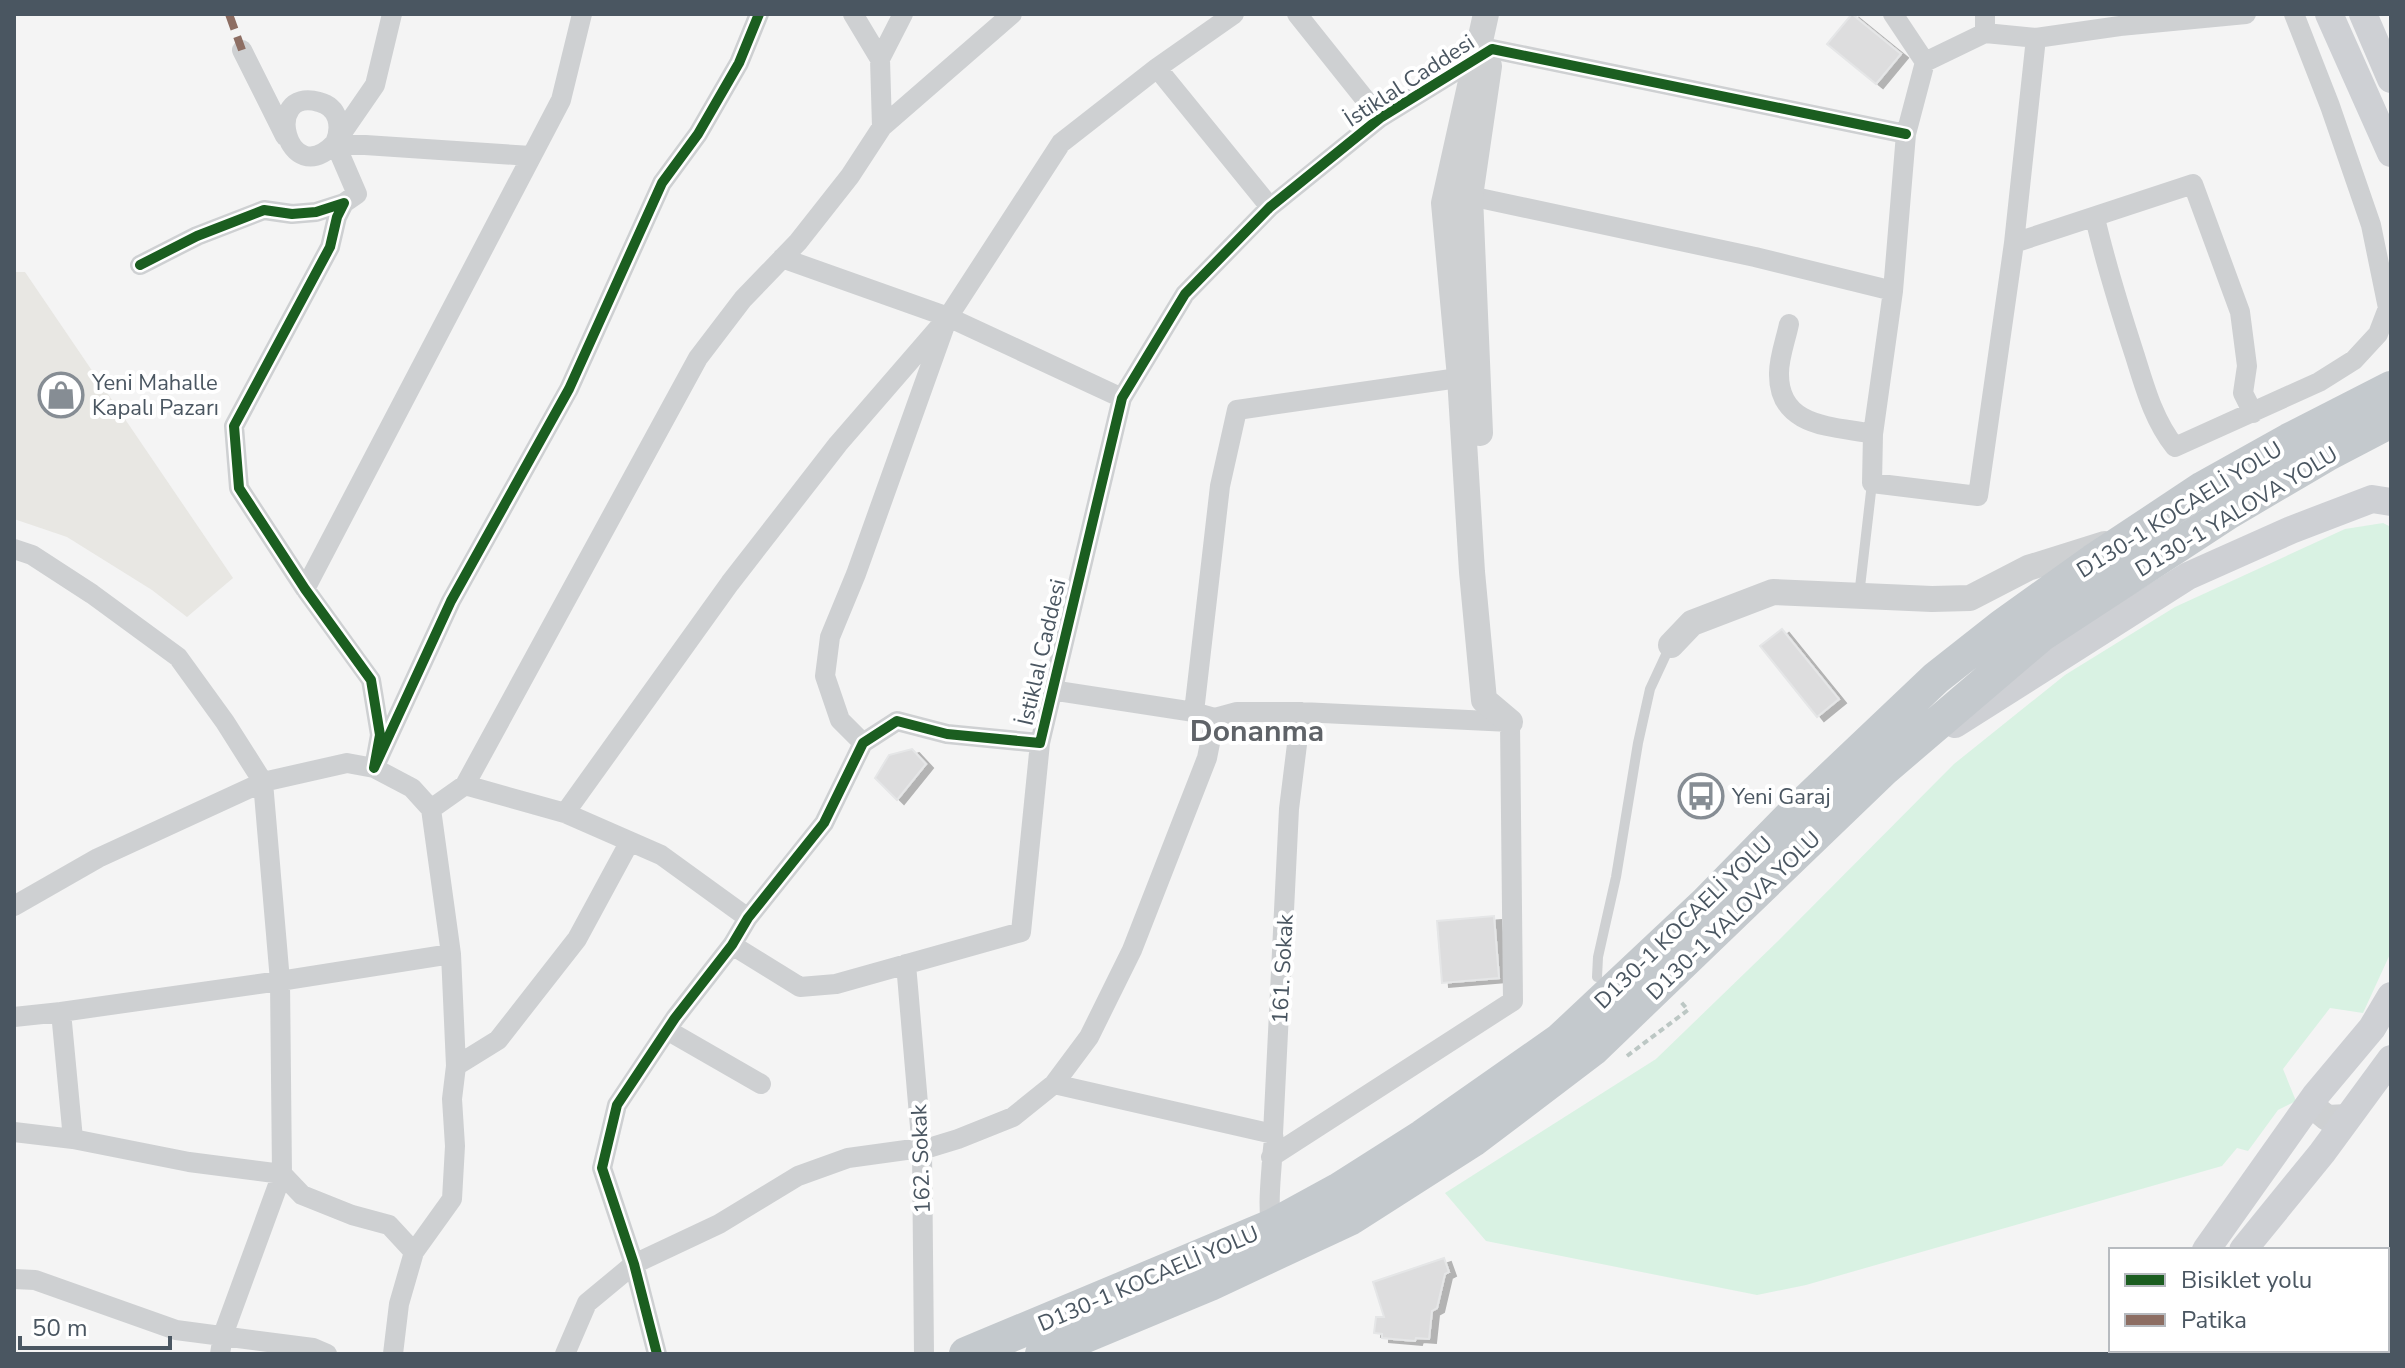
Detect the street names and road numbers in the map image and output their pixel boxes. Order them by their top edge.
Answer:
street label: İstiklal Caddesi [1339,28,1480,134]
street label: D130-1 KOCAELİ YOLU [2071,434,2288,585]
street label: D130-1 YALOVA YOLU [2130,439,2343,584]
street label: İstiklal Caddesi [1011,576,1073,728]
street label: D130-1 YALOVA YOLU [1640,825,1827,1007]
street label: D130-1 KOCAELİ YOLU [1588,830,1779,1016]
street label: 161. Sokak [1265,913,1301,1025]
street label: 162. Sokak [904,1103,938,1214]
street label: D130-1 KOCAELİ YOLU [1033,1219,1263,1339]

